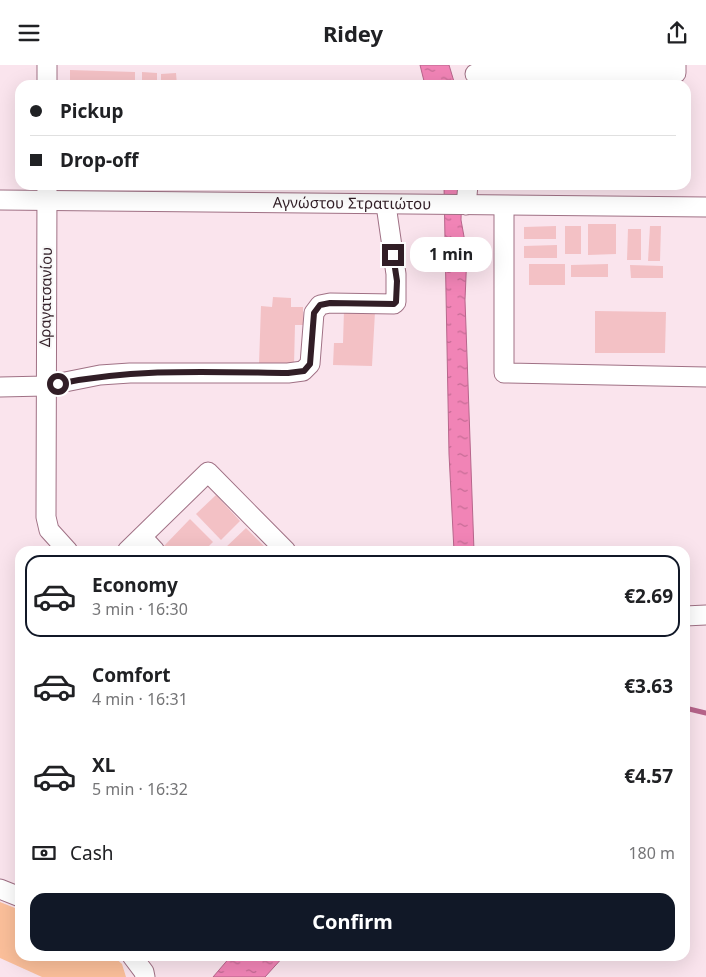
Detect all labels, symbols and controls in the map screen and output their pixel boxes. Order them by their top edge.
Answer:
text: Ridey [323,18,383,48]
icon: menu [15,19,43,47]
icon: share [663,19,691,47]
text: Pickup [60,98,123,124]
text: Drop-off [60,147,139,173]
street label: Αγνώστου Στρατιώτου [273,192,431,213]
callout: 1 min [410,237,493,273]
text: 1 min [429,243,473,265]
route end [382,244,404,266]
street label: Δραγατσανίου [34,247,56,347]
route start [47,373,69,395]
text: Economy [92,572,178,598]
icon: car [32,574,77,619]
text: €2.69 [624,583,673,609]
text: 3 min · 16:30 [92,598,188,620]
text: Comfort [92,662,171,688]
icon: car [32,664,77,709]
text: €3.63 [624,673,673,699]
text: 4 min · 16:31 [92,688,188,710]
text: XL [92,752,115,778]
icon: car [32,754,77,799]
text: €4.57 [624,763,673,789]
text: 5 min · 16:32 [92,778,188,800]
icon: cash [30,839,58,867]
text: Cash [70,840,114,866]
text: 180 m [628,842,675,864]
button: Confirm [30,893,675,951]

